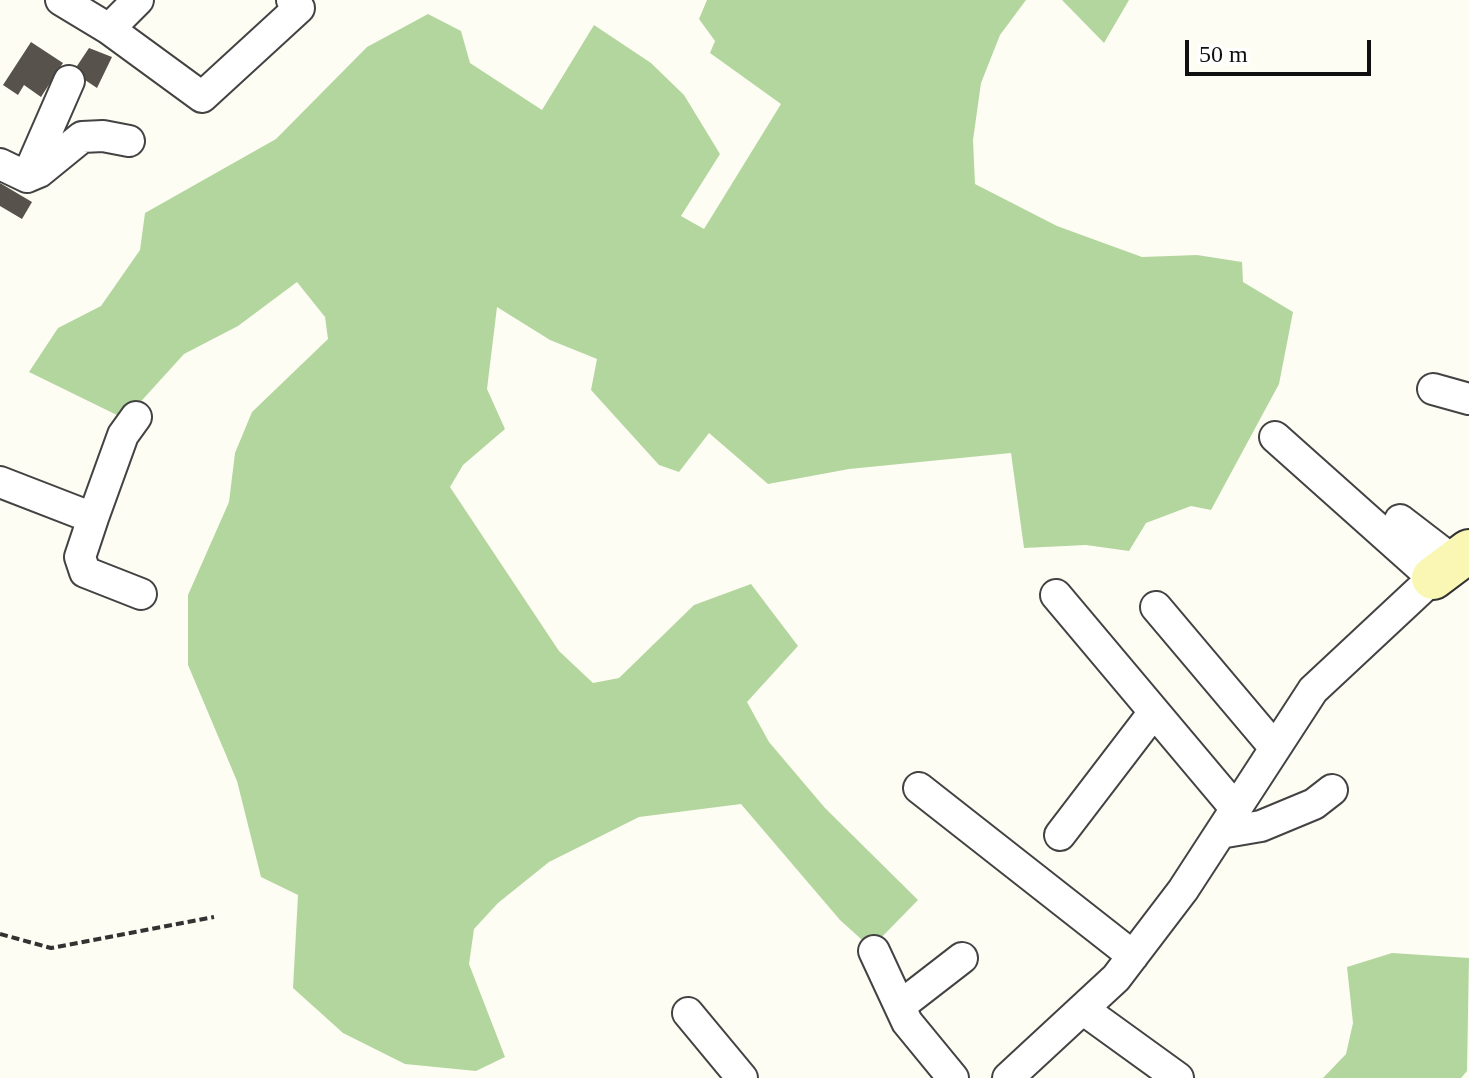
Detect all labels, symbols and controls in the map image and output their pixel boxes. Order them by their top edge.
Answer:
scale bar [1189,24,1375,74]
text: 50 m [1199,41,1248,67]

